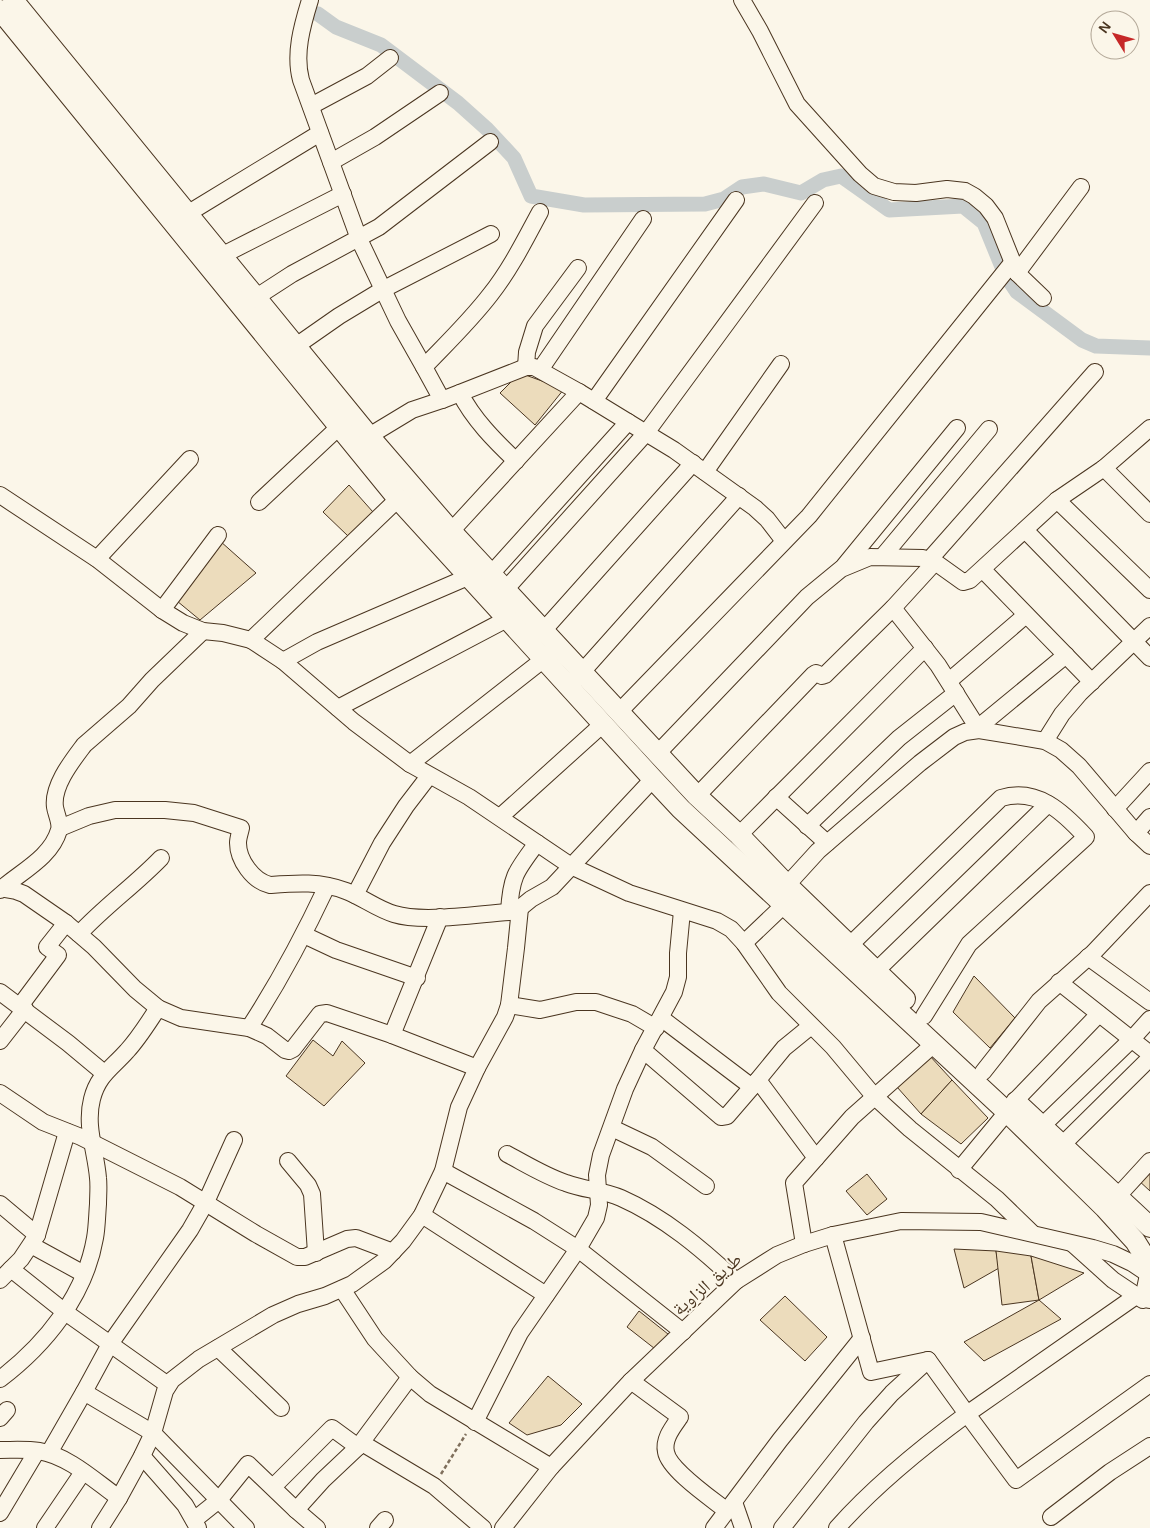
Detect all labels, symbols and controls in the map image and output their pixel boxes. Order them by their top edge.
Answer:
north arrow [1090,10,1140,60]
text: N [1095,18,1114,36]
street label: طريق الزاوية [669,1249,746,1320]

